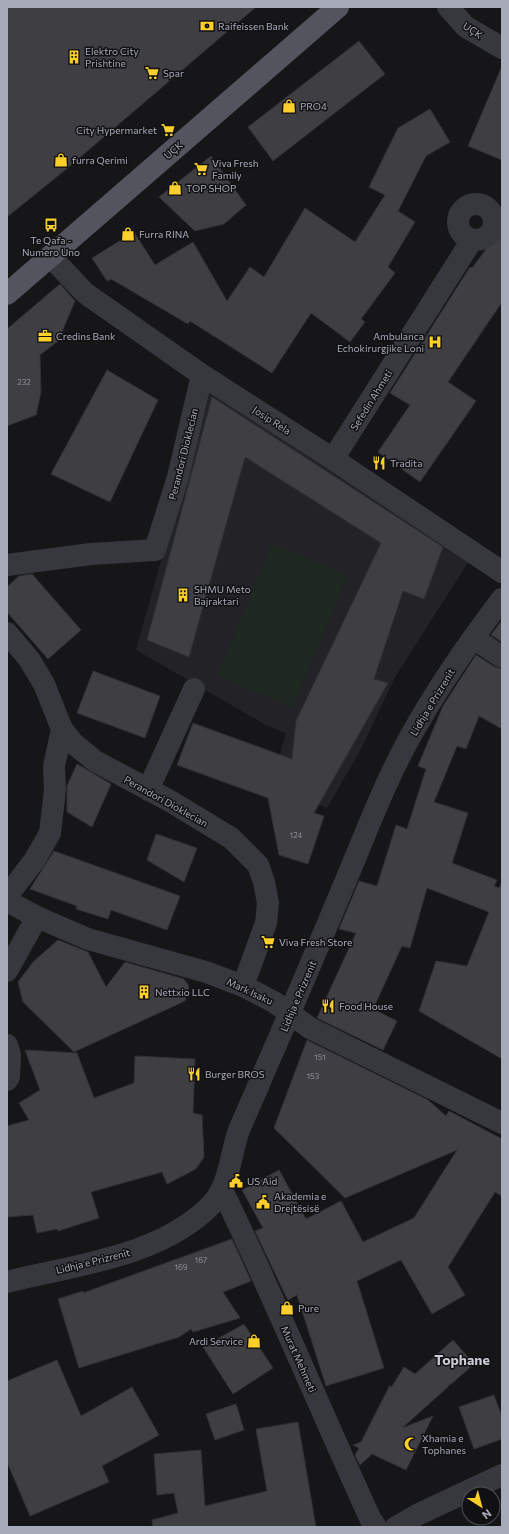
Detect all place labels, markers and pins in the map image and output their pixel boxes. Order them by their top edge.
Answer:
bank icon: Raifeissen Bank [199,18,215,34]
place label: Raifeissen Bank [218,20,289,32]
place label: Elektro City Prishtine [85,45,139,69]
building icon: Elektro City Prishtine [66,49,82,65]
supermarket icon: Spar [144,65,160,81]
place label: Spar [163,67,184,79]
shop icon: PRO4 [281,98,297,114]
place label: PRO4 [300,100,327,112]
supermarket icon: City Hypermarket [160,122,176,138]
place label: City Hypermarket [76,124,157,136]
shop icon: furra Qerimi [53,152,69,168]
place label: furra Qerimi [72,154,128,166]
place label: Viva Fresh Family [212,157,259,181]
supermarket icon: Viva Fresh Family [193,161,209,177]
shop icon: TOP SHOP [167,180,183,196]
place label: TOP SHOP [186,182,236,194]
bus stop icon: Te Qafa - Numero Uno [43,217,59,233]
shop icon: Furra RINA [120,226,136,242]
place label: Furra RINA [139,228,189,240]
place label: Te Qafa - Numero Uno [22,234,80,258]
office icon: Credins Bank [37,328,53,344]
place label: Credins Bank [56,330,116,342]
place label: Ambulanca Echokirurgjike Loni [337,330,424,354]
hospital icon: Ambulanca Echokirurgjike Loni [427,334,443,350]
restaurant icon: Tradita [371,455,387,471]
place label: Tradita [390,457,422,469]
place label: SHMU Meto Bajraktari [194,583,251,607]
building icon: SHMU Meto Bajraktari [175,587,191,603]
supermarket icon: Viva Fresh Store [260,934,276,950]
place label: Viva Fresh Store [279,936,352,948]
building icon: Nettxio LLC [136,984,152,1000]
place label: Nettxio LLC [155,986,210,998]
restaurant icon: Food House [320,998,336,1014]
place label: Food House [339,1000,393,1012]
restaurant icon: Burger BROS [186,1066,202,1082]
place label: Burger BROS [205,1068,265,1080]
public building icon: US Aid [228,1173,244,1189]
place label: US Aid [247,1175,278,1187]
place label: Akademia e Drejtësisë [274,1190,326,1214]
public building icon: Akademia e Drejtësisë [255,1194,271,1210]
shop icon: Pure [279,1300,295,1316]
place label: Pure [298,1302,319,1314]
shop icon: Ardi Service [246,1333,262,1349]
place label: Ardi Service [189,1335,243,1347]
place label: Xhamia e Tophanes [422,1432,466,1456]
mosque icon: Xhamia e Tophanes [403,1436,419,1452]

